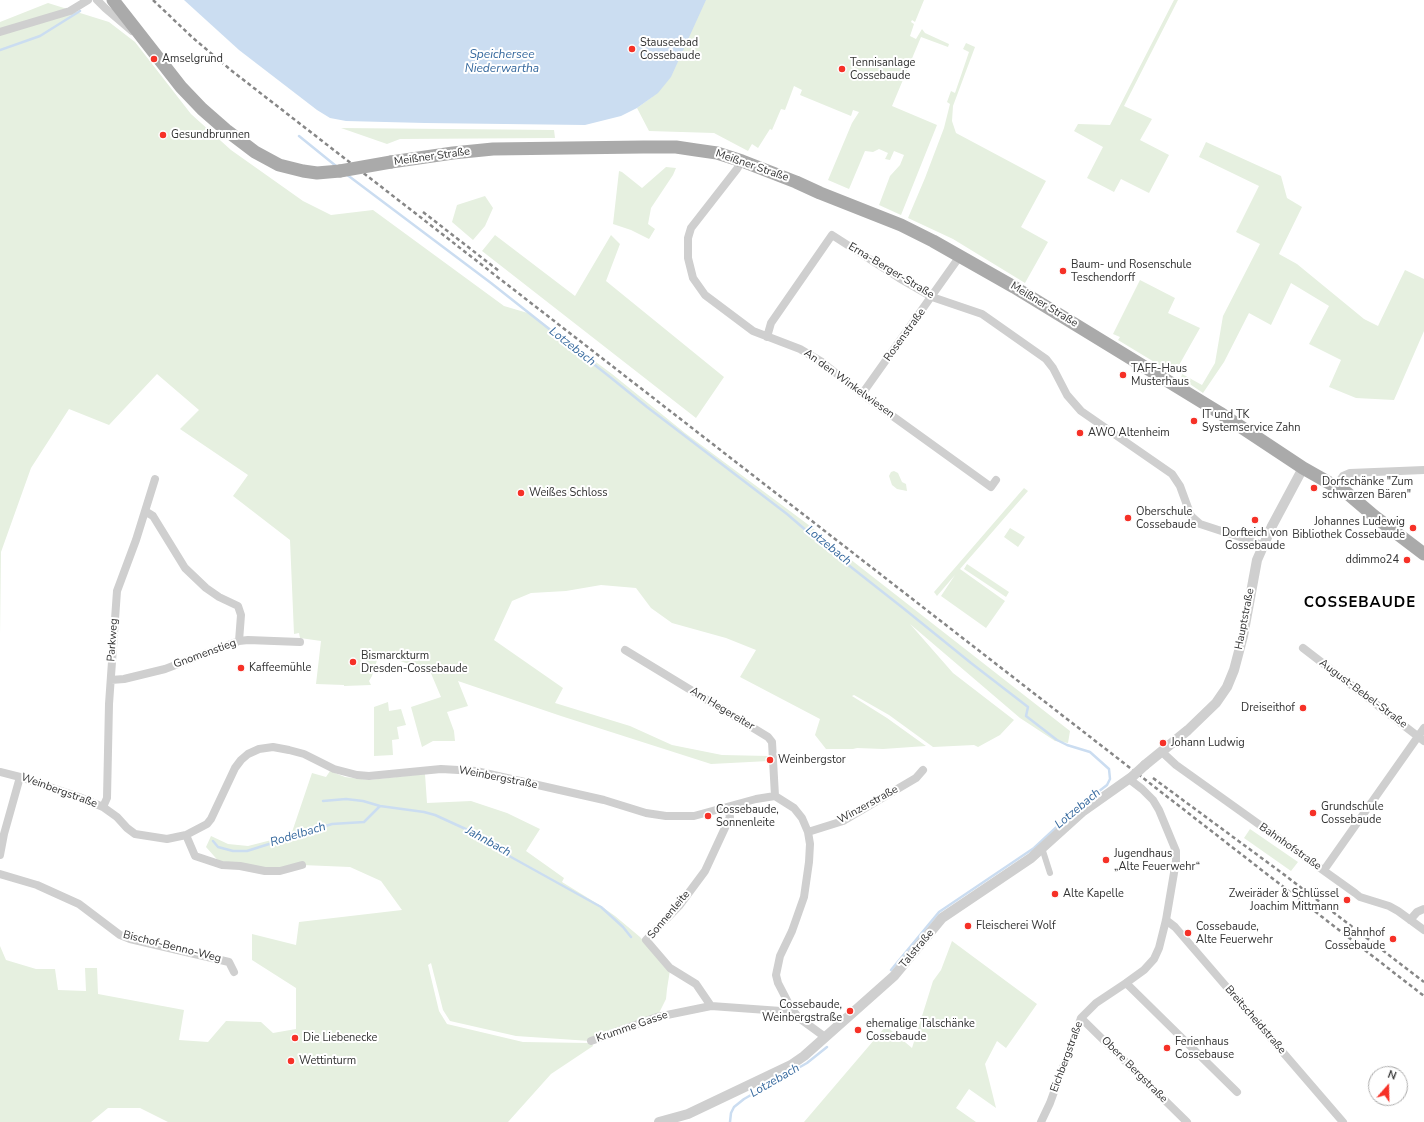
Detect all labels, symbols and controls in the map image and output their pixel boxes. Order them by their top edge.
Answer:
place label: Stauseebad Cossebaude [640,36,700,62]
marker: Stauseebad Cossebaude [627,44,637,54]
water label: Speichersee Niederwartha [465,48,539,76]
place label: Amselgrund [162,52,223,66]
marker: Amselgrund [149,54,159,64]
place label: Tennisanlage Cossebaude [850,56,915,82]
marker: Tennisanlage Cossebaude [837,64,847,74]
place label: Gesundbrunnen [171,128,250,142]
marker: Gesundbrunnen [158,130,168,140]
street label: Meißner Straße [393,145,471,169]
street label: Meißner Straße [714,147,790,185]
street label: Erna-Berger-Straße [846,240,936,302]
place label: Baum- und Rosenschule Teschendorff [1071,258,1192,284]
marker: Baum- und Rosenschule Teschendorff [1058,266,1068,276]
street label: Meißner Straße [1008,280,1080,330]
street label: Rosenstraße [881,306,929,364]
water label: Lotzebach [546,324,598,370]
street label: An den Winkelwiesen [801,347,897,421]
place label: TAFF-Haus Musterhaus [1131,362,1189,388]
marker: TAFF-Haus Musterhaus [1118,370,1128,380]
place label: IT und TK Systemservice Zahn [1202,408,1301,434]
marker: IT und TK Systemservice Zahn [1189,416,1199,426]
place label: AWO Altenheim [1088,426,1170,440]
marker: AWO Altenheim [1075,428,1085,438]
place label: Dorfschänke "Zum schwarzen Bären" [1322,475,1413,501]
marker: Dorfschänke "Zum schwarzen Bären" [1309,483,1319,493]
place label: Weißes Schloss [529,486,608,500]
marker: Weißes Schloss [516,488,526,498]
place label: Oberschule Cossebaude [1136,505,1196,531]
marker: Oberschule Cossebaude [1123,513,1133,523]
marker: Dorfteich von Cossebaude [1250,515,1260,525]
place label: Johannes Ludewig Bibliothek Cossebaude [1292,515,1405,541]
water label: Lotzebach [802,523,854,569]
marker: Johannes Ludewig Bibliothek Cossebaude [1408,523,1418,533]
place label: Dorfteich von Cossebaude [1222,526,1288,552]
place label: ddimmo24 [1345,553,1399,567]
marker: ddimmo24 [1402,555,1412,565]
street label: Hauptstraße [1233,587,1257,651]
district label: COSSEBAUDE [1304,594,1416,612]
street label: Parkweg [105,618,121,662]
street label: Gnomenstieg [172,637,238,671]
place label: Bismarckturm Dresden-Cossebaude [361,649,468,675]
marker: Bismarckturm Dresden-Cossebaude [348,657,358,667]
street label: August-Bebel-Straße [1316,657,1410,731]
place label: Kaffeemühle [249,661,311,675]
marker: Kaffeemühle [236,663,246,673]
street label: Am Hegereiter [687,685,757,733]
place label: Dreiseithof [1241,701,1295,715]
marker: Dreiseithof [1298,703,1308,713]
place label: Johann Ludwig [1171,736,1245,750]
marker: Johann Ludwig [1158,738,1168,748]
place label: Weinbergstor [778,753,846,767]
marker: Weinbergstor [765,755,775,765]
street label: Weinbergstraße [457,764,539,792]
street label: Weinbergstraße [19,771,99,811]
street label: Winzerstraße [835,783,901,827]
water label: Lotzebach [1052,786,1104,832]
place label: Grundschule Cossebaude [1321,800,1384,826]
place label: Cossebaude, Sonnenleite [716,803,779,829]
marker: Grundschule Cossebaude [1308,808,1318,818]
marker: Cossebaude, Sonnenleite [703,811,713,821]
water label: Rodelbach [269,820,327,850]
street label: Bahnhofstraße [1256,821,1324,873]
water label: Jahnbach [463,824,513,860]
place label: Jugendhaus „Alte Feuerwehr“ [1114,847,1200,873]
marker: Jugendhaus „Alte Feuerwehr“ [1101,855,1111,865]
place label: Alte Kapelle [1063,887,1124,901]
place label: Zweiräder & Schlüssel Joachim Mittmann [1229,887,1339,913]
street label: Sonnenleite [645,888,693,942]
marker: Alte Kapelle [1050,889,1060,899]
marker: Zweiräder & Schlüssel Joachim Mittmann [1342,895,1352,905]
place label: Fleischerei Wolf [976,919,1056,933]
place label: Cossebaude, Alte Feuerwehr [1196,920,1273,946]
marker: Fleischerei Wolf [963,921,973,931]
place label: Bahnhof Cossebaude [1325,926,1385,952]
street label: Talstraße [897,927,937,971]
street label: Bischof-Benno-Weg [121,928,223,966]
marker: Cossebaude, Alte Feuerwehr [1183,928,1193,938]
marker: Bahnhof Cossebaude [1388,934,1398,944]
street label: Breitscheidstraße [1222,983,1288,1057]
place label: Cossebaude, Weinbergstraße [762,998,842,1024]
marker: Cossebaude, Weinbergstraße [845,1006,855,1016]
street label: Krumme Gasse [595,1009,669,1045]
place label: ehemalige Talschänke Cossebaude [866,1017,975,1043]
street label: Eichbergstraße [1048,1020,1086,1094]
marker: ehemalige Talschänke Cossebaude [853,1025,863,1035]
place label: Die Liebenecke [303,1031,377,1045]
marker: Die Liebenecke [290,1033,300,1043]
street label: Obere Bergstraße [1098,1034,1170,1106]
place label: Ferienhaus Cossebause [1175,1035,1234,1061]
marker: Ferienhaus Cossebause [1162,1043,1172,1053]
place label: Wettinturm [299,1054,356,1068]
marker: Wettinturm [286,1056,296,1066]
water label: Lotzebach [748,1061,802,1101]
north arrow [1368,1066,1408,1106]
text: N [1385,1067,1398,1084]

